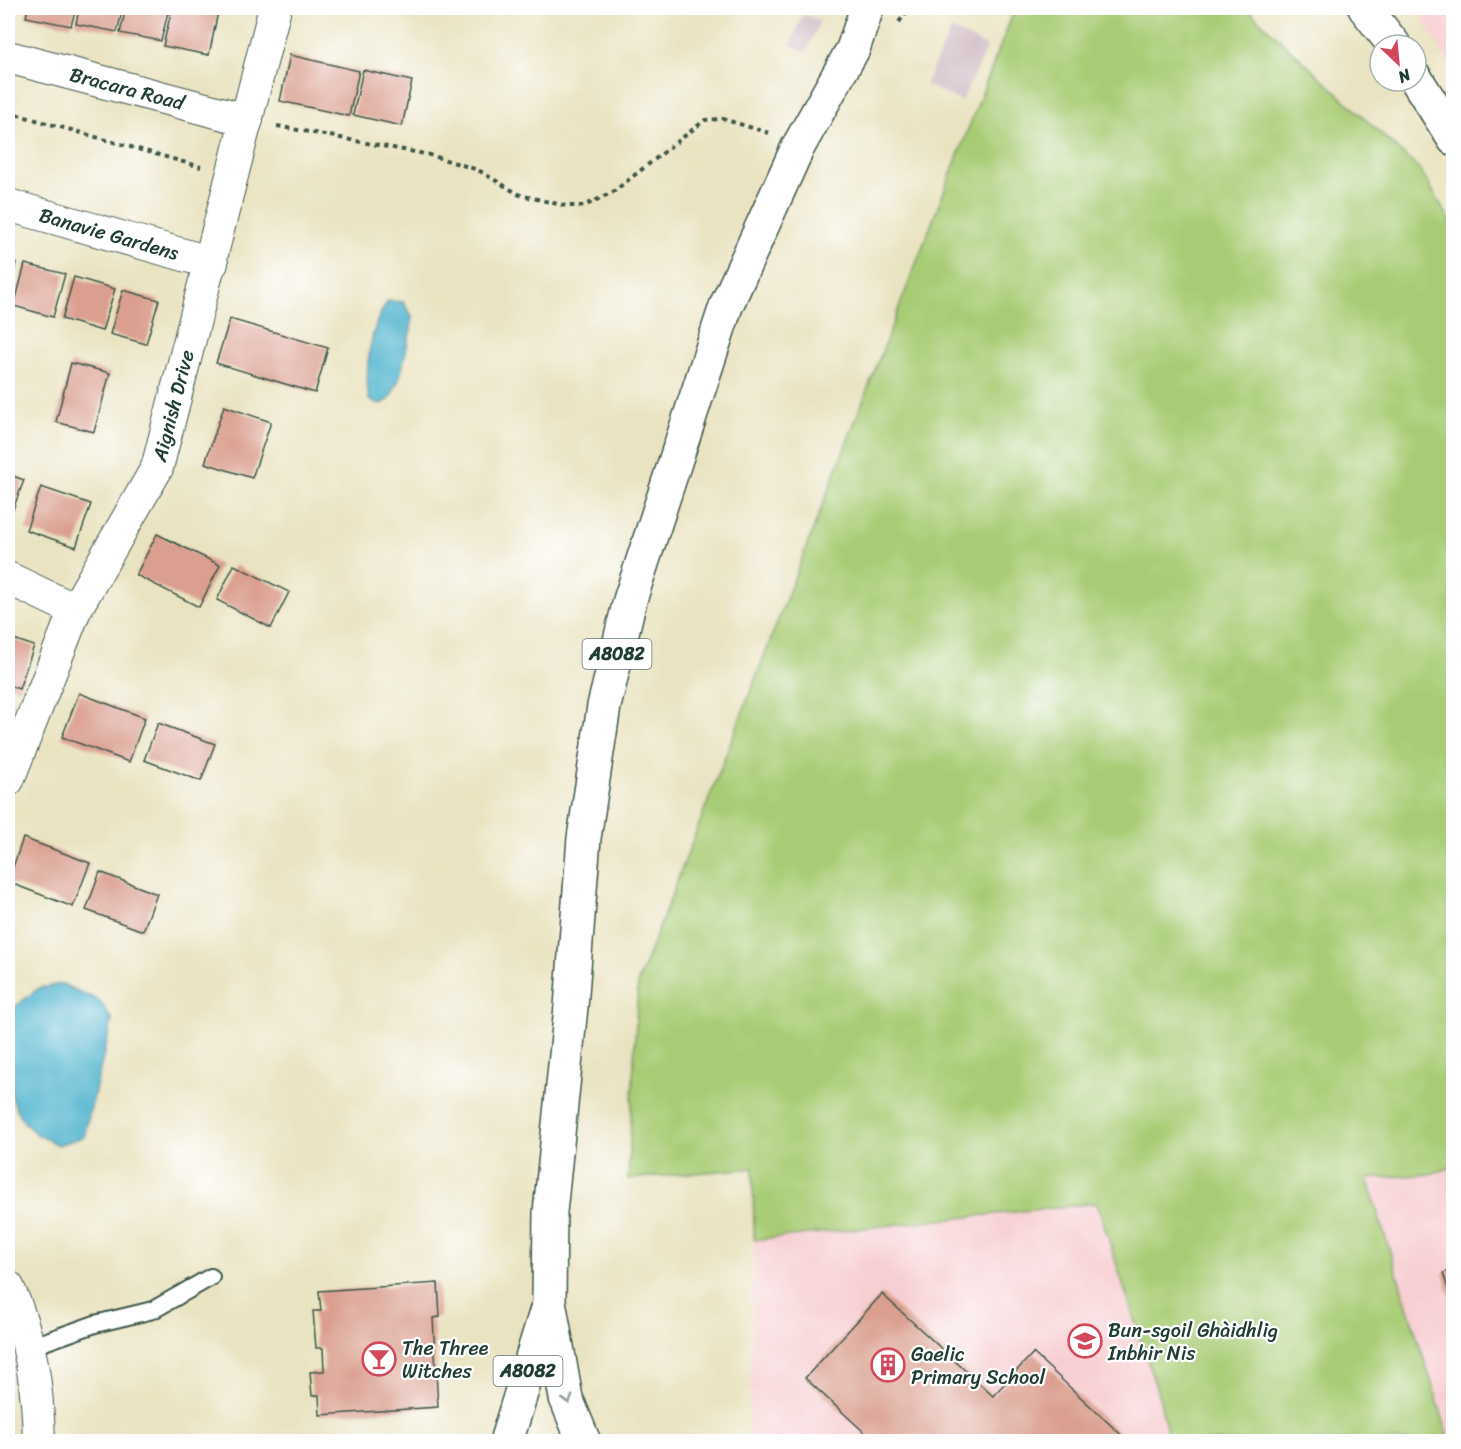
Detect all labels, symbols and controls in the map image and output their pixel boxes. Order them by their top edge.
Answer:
north arrow [1368,33,1428,93]
street label: Bracara Road [66,57,189,121]
text: N [1392,60,1417,92]
street label: Banavie Gardens [35,198,184,271]
street label: Aignish Drive [142,346,205,467]
road number: A8082 [582,639,652,669]
place label: Bun-sgoil Ghàidhlig Inbhir Nis [1107,1313,1278,1371]
school or university icon: Bun-sgoil Ghàidhlig Inbhir Nis [1067,1323,1103,1359]
place label: The Three Witches [402,1331,489,1389]
place label: Gaelic Primary School [911,1337,1046,1395]
bar icon: The Three Witches [361,1341,397,1377]
building icon: Gaelic Primary School [870,1347,906,1383]
road number: A8082 [494,1356,562,1386]
one-way arrow [561,1394,573,1405]

